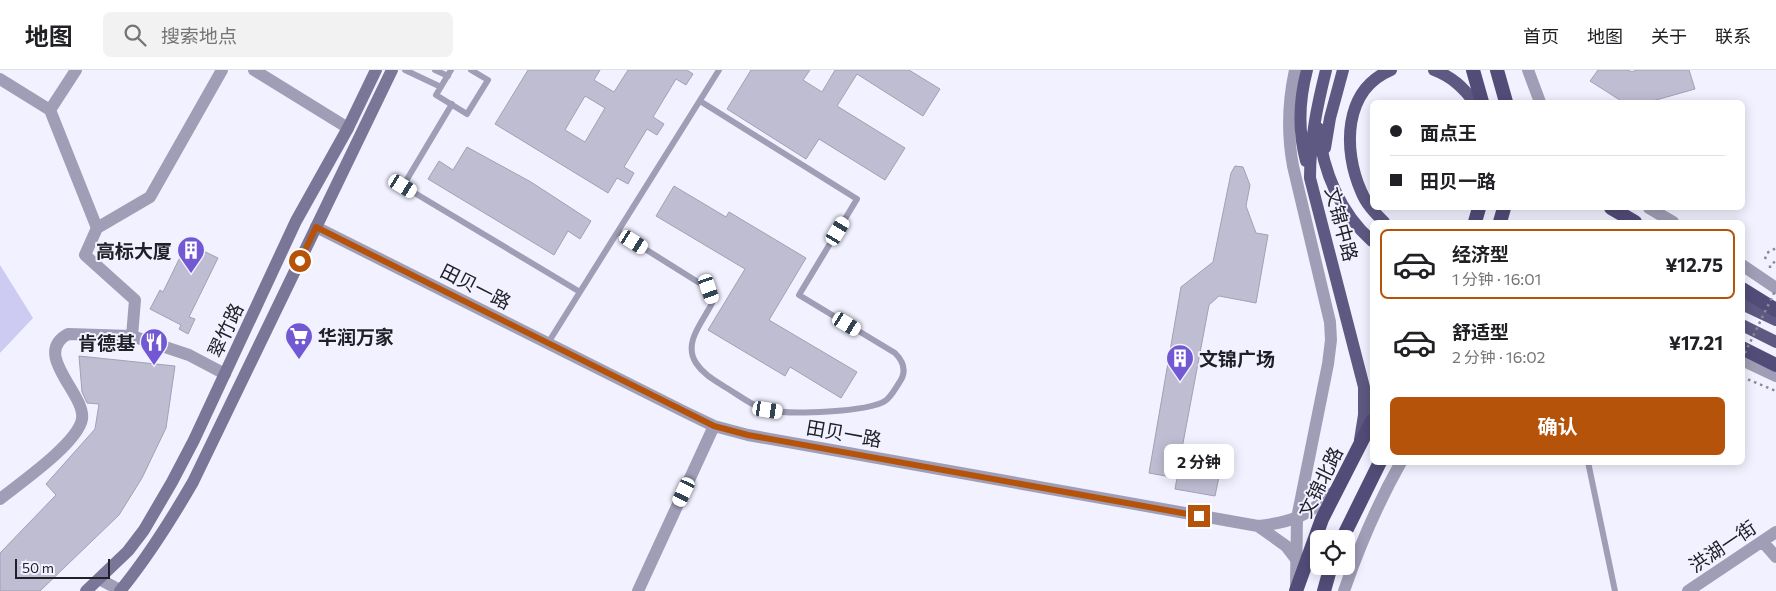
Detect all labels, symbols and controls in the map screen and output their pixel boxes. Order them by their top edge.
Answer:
search box [103,12,453,57]
text: 地图 [25,21,73,50]
icon: search [121,21,149,49]
text: 搜索地点 [161,24,237,47]
text: 首页 [1523,25,1559,47]
text: 地图 [1587,25,1623,47]
text: 关于 [1651,25,1687,47]
text: 联系 [1715,25,1751,47]
text: 面点王 [1420,121,1477,144]
text: 田贝一路 [1420,169,1496,192]
car [386,172,419,200]
street label: 文锦中路 [1321,184,1363,264]
car [823,214,852,248]
car [617,228,650,256]
building icon: 高标大厦 [176,235,206,274]
place label: 高标大厦 [96,239,172,262]
icon: car [1392,242,1437,287]
text: 经济型 [1452,242,1509,265]
route start [289,250,311,272]
text: ¥12.75 [1665,253,1723,276]
street label: 田贝一路 [437,258,515,314]
text: 1 分钟 · 16:01 [1452,269,1541,288]
car [697,272,720,306]
street label: 翠竹路 [203,299,247,361]
car [830,310,863,338]
icon: car [1392,320,1437,365]
text: 舒适型 [1452,320,1509,343]
supermarket icon: 华润万家 [284,321,314,360]
place label: 华润万家 [318,325,394,348]
restaurant icon: 肯德基 [139,327,169,366]
place label: 肯德基 [78,331,136,354]
text: ¥17.21 [1669,331,1723,354]
building icon: 文锦广场 [1165,343,1195,382]
place label: 文锦广场 [1199,347,1275,370]
text: 2 分钟 · 16:02 [1452,347,1545,366]
button: 确认 [1390,397,1725,455]
car [752,400,783,420]
street label: 田贝一路 [805,415,883,451]
street label: 文锦北路 [1293,443,1347,521]
callout: 2 分钟 [1164,444,1234,478]
text: 2 分钟 [1177,452,1221,471]
car [670,475,697,509]
route end [1188,505,1210,527]
street label: 洪湖一街 [1684,515,1760,577]
map controls [1310,530,1355,575]
button: locate [1310,530,1355,575]
scale bar [15,556,110,579]
text: 50 m [22,559,54,576]

